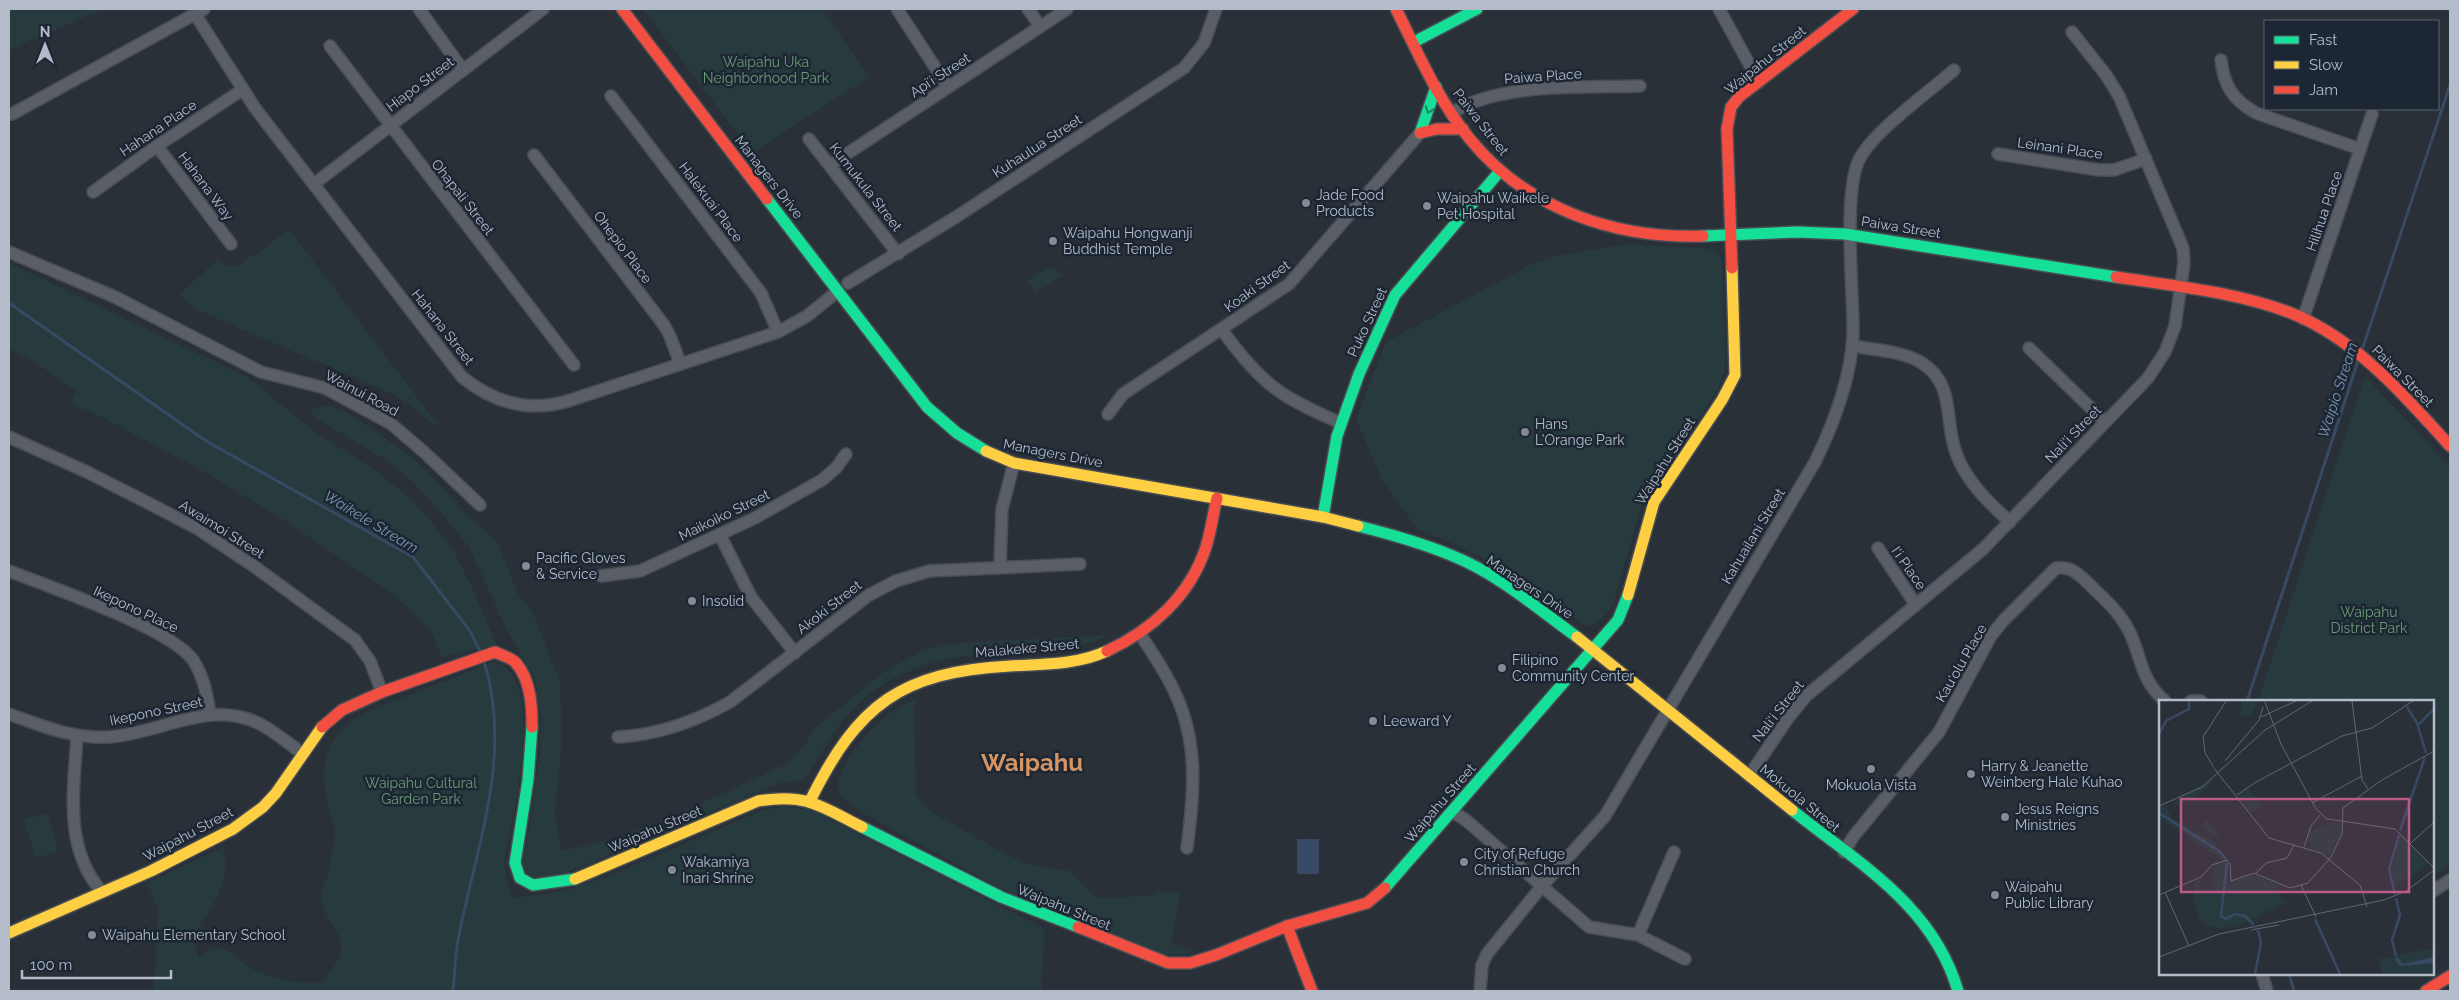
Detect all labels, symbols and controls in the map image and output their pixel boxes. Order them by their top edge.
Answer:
north arrow [20,20,70,70]
legend [2264,20,2439,110]
street label: Waipahu Street [1721,22,1809,98]
text: N [40,24,50,40]
text: Fast [2309,31,2337,49]
street label: Apiʻi Street [907,49,973,100]
street label: Hiapo Street [383,53,457,115]
park label: Waipahu Uka Neighborhood Park [703,54,830,86]
text: Slow [2309,56,2343,74]
street label: Paiwa Place [1504,65,1582,87]
text: Jam [2309,81,2338,99]
street label: Paiwa Street [1450,85,1512,159]
street label: Hahana Place [117,96,199,160]
one-way arrow [1424,105,1434,114]
street label: Kuhaulua Street [989,111,1085,181]
street label: Managers Drive [732,132,806,222]
street label: Leinani Place [2016,134,2104,162]
street label: Kumukula Street [827,140,906,235]
street label: Hahana Way [175,149,237,224]
street label: Ohapali Street [428,156,498,238]
street label: Halekuai Place [676,159,746,245]
street label: Hilihua Place [2303,169,2345,253]
place label: Jade Food Products [1316,187,1384,219]
place label: Waipahu Waikele Pet Hospital [1437,190,1549,222]
marker: Jade Food Products [1300,197,1312,209]
marker: Waipahu Waikele Pet Hospital [1421,200,1433,212]
street label: Ohepio Place [591,208,655,286]
street label: Paiwa Street [1860,213,1942,241]
place label: Waipahu Hongwanji Buddhist Temple [1063,225,1192,257]
marker: Waipahu Hongwanji Buddhist Temple [1047,235,1059,247]
street label: Koaki Street [1221,257,1293,315]
street label: Puko Street [1344,284,1390,359]
street label: Hahana Street [408,286,478,368]
water label: Waipio Stream [2314,340,2362,440]
street label: Paiwa Street [2369,342,2437,410]
street label: Wainui Road [322,367,402,419]
street label: Nali'i Street [2042,402,2105,466]
street label: Waipahu Street [1632,414,1698,508]
place label: Hans L'Orange Park [1535,416,1625,448]
marker: Hans L'Orange Park [1519,426,1531,438]
street label: Managers Drive [1002,435,1104,471]
street label: Kahuailani Street [1718,485,1788,587]
street label: Maikoiko Street [676,486,772,544]
water label: Waikele Stream [321,487,421,557]
street label: Awaimoi Street [176,496,268,562]
street label: I'i Place [1888,543,1930,593]
place label: Pacific Gloves & Service [536,550,626,582]
street label: Managers Drive [1484,552,1576,622]
marker: Pacific Gloves & Service [520,560,532,572]
street label: Akoki Street [793,577,865,637]
street label: Ikepono Place [91,582,181,636]
place label: Insolid [702,593,744,609]
marker: Insolid [686,595,698,607]
park label: Waipahu District Park [2330,604,2408,636]
street label: Kau'olu Place [1932,621,1990,705]
street label: Malakeke Street [974,635,1080,661]
place label: Filipino Community Center [1512,652,1634,684]
marker: Filipino Community Center [1496,662,1508,674]
street label: Nali'i Street [1749,677,1807,745]
street label: Ikepono Street [108,693,204,729]
inset map [2159,700,2434,975]
place label: Leeward Y [1383,713,1452,729]
marker: Leeward Y [1367,715,1379,727]
district label: Waipahu [981,748,1083,777]
place label: Harry & Jeanette Weinberg Hale Kuhao [1981,758,2123,790]
street label: Waipahu Street [1401,760,1479,846]
street label: Mokuola Street [1757,761,1843,835]
marker: Mokuola Vista [1865,763,1877,775]
marker: Harry & Jeanette Weinberg Hale Kuhao [1965,768,1977,780]
park label: Waipahu Cultural Garden Park [365,775,477,807]
place label: Mokuola Vista [1826,777,1916,793]
place label: Jesus Reigns Ministries [2015,801,2099,833]
street label: Waipahu Street [606,802,704,856]
street label: Waipahu Street [140,803,236,864]
marker: Jesus Reigns Ministries [1999,811,2011,823]
place label: City of Refuge Christian Church [1474,846,1580,878]
place label: Wakamiya Inari Shrine [682,854,754,886]
marker: City of Refuge Christian Church [1458,856,1470,868]
marker: Wakamiya Inari Shrine [666,864,678,876]
place label: Waipahu Public Library [2005,879,2094,911]
street label: Waipahu Street [1015,881,1114,933]
marker: Waipahu Public Library [1989,889,2001,901]
place label: Waipahu Elementary School [102,927,286,943]
marker: Waipahu Elementary School [86,929,98,941]
scale bar [22,948,171,980]
text: 100 m [30,956,72,974]

